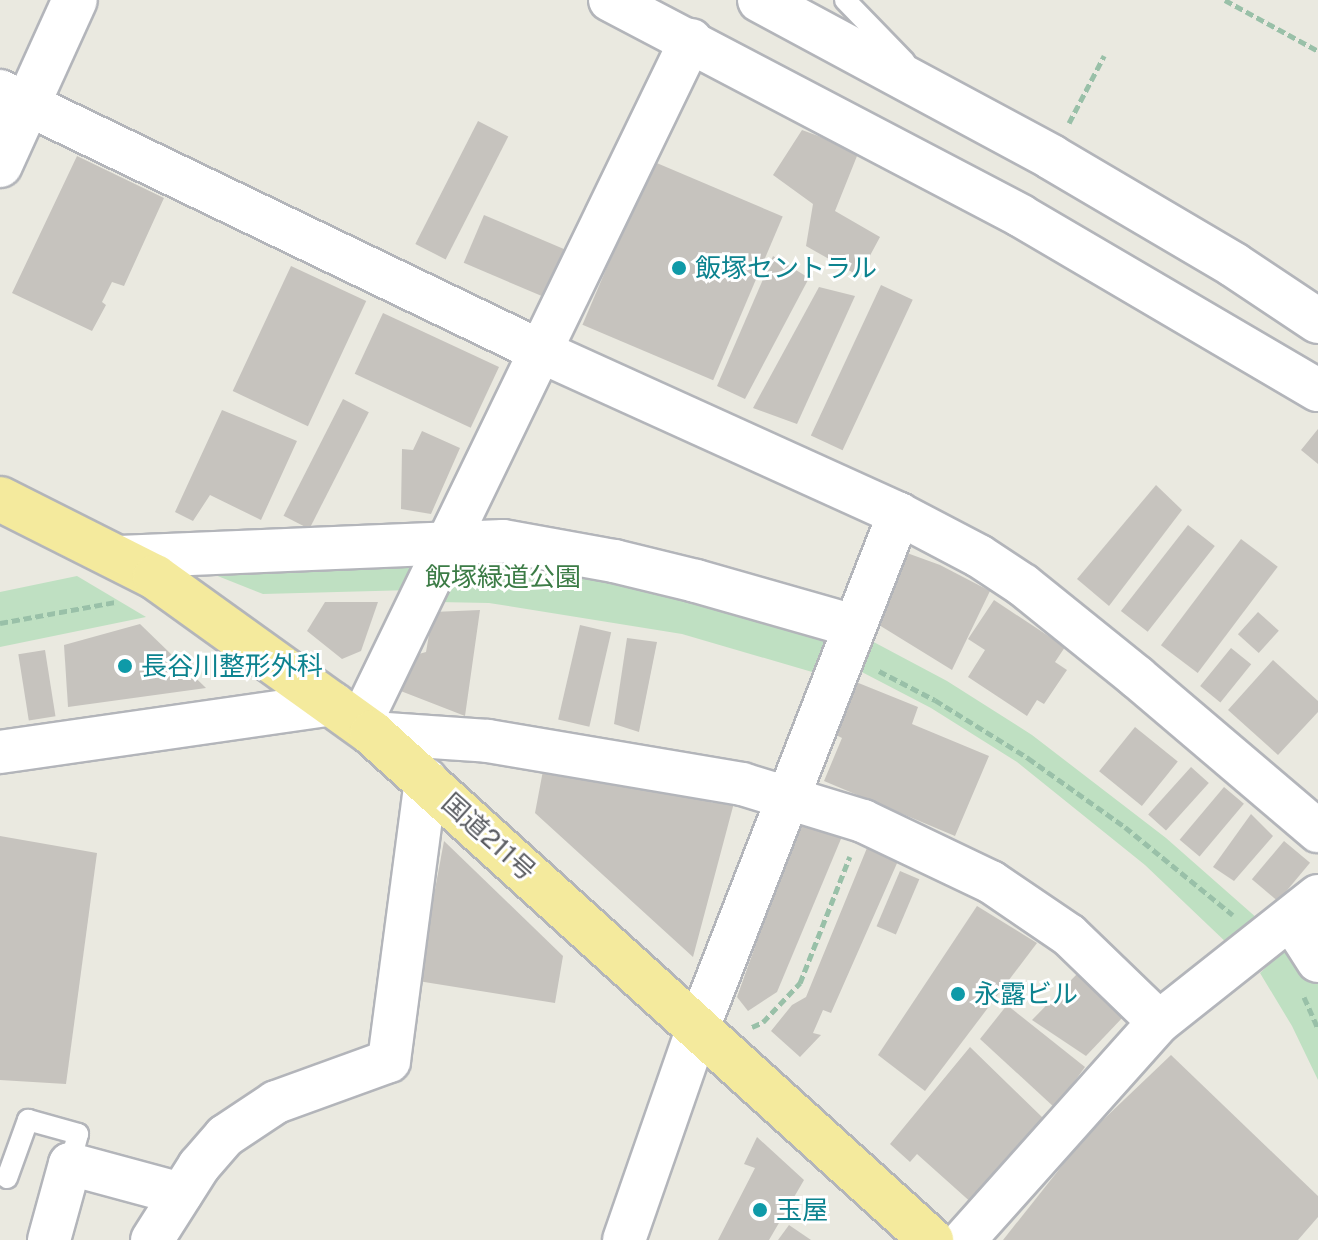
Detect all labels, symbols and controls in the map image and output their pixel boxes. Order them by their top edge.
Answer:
place label: 飯塚セントラル [695,252,877,284]
marker: 飯塚セントラル [670,259,688,277]
park label: 飯塚緑道公園 [425,561,581,593]
place label: 長谷川整形外科 [141,650,323,682]
marker: 長谷川整形外科 [116,657,134,675]
street label: 国道211号 [436,787,542,887]
place label: 永露ビル [974,978,1078,1010]
marker: 永露ビル [949,985,967,1003]
place label: 玉屋 [776,1194,828,1226]
marker: 玉屋 [751,1201,769,1219]

